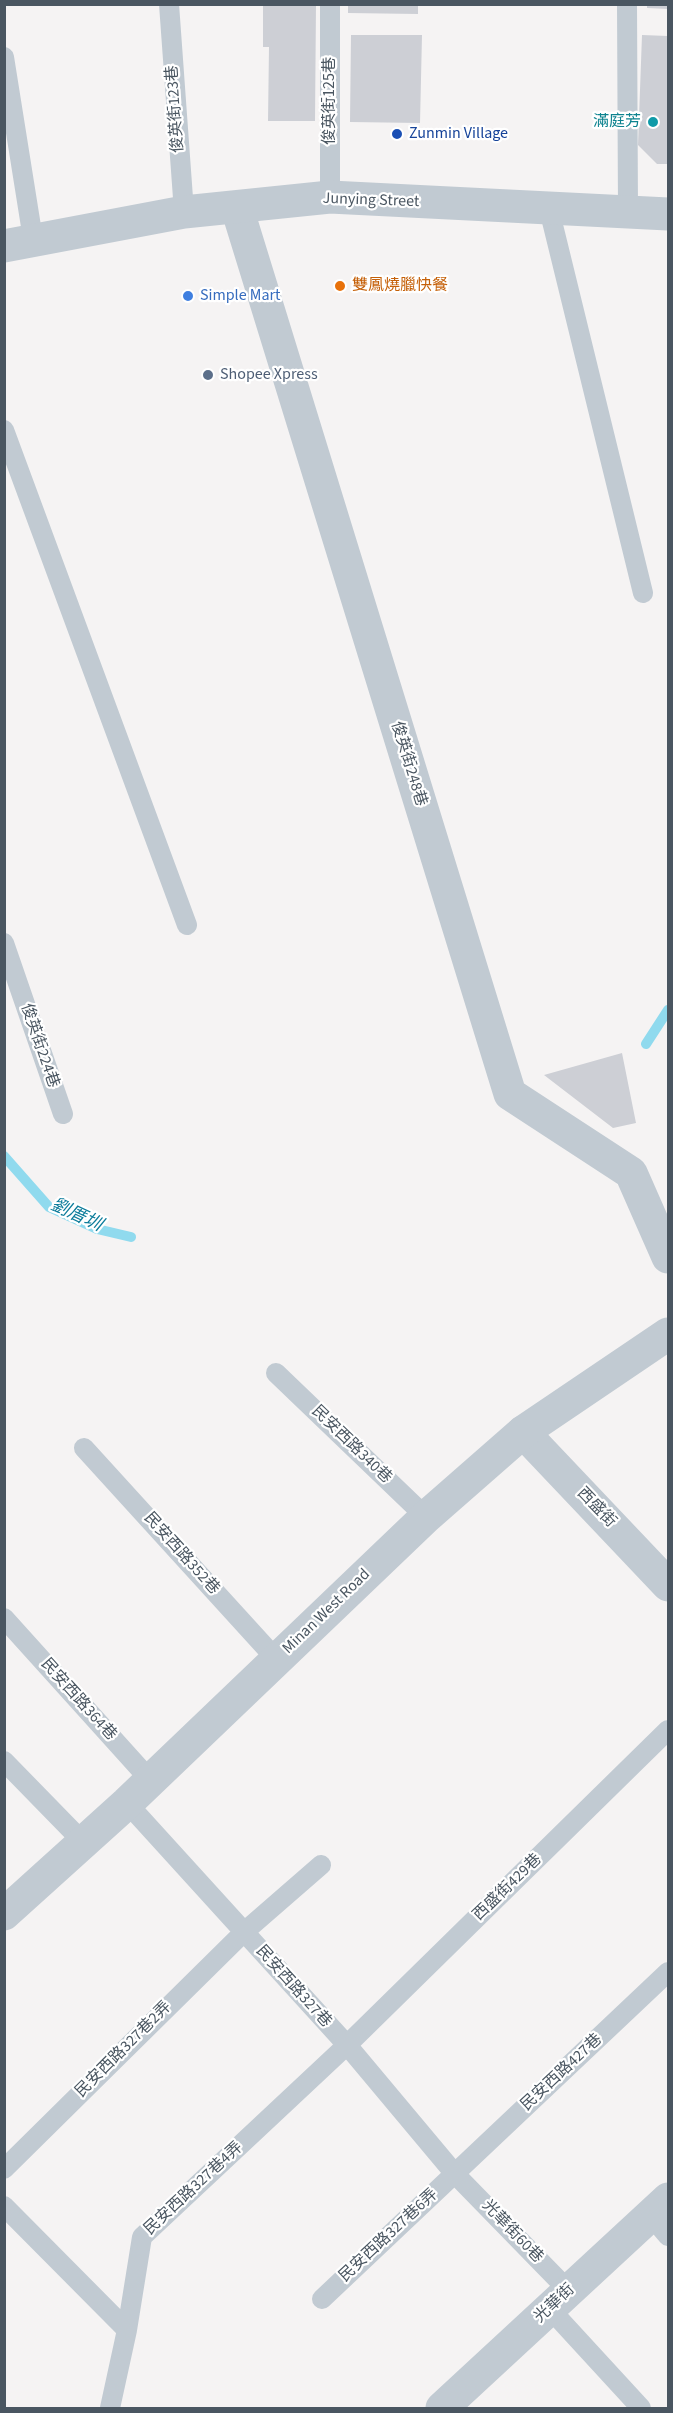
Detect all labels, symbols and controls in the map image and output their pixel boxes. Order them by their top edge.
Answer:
street label: 俊英街125巷 [320,57,340,145]
street label: 俊英街123巷 [163,65,189,153]
place label: 滿庭芳 [593,112,641,132]
marker: 滿庭芳 [646,115,660,129]
place label: Zunmin Village [409,124,508,144]
marker: Zunmin Village [390,127,404,141]
street label: Junying Street [322,190,420,212]
place label: 雙鳳燒臘快餐 [352,276,448,296]
marker: 雙鳳燒臘快餐 [333,279,347,293]
place label: Simple Mart [200,286,280,306]
marker: Simple Mart [181,289,195,303]
place label: Shopee Xpress [220,365,318,385]
marker: Shopee Xpress [201,368,215,382]
street label: 俊英街248巷 [386,719,430,809]
street label: 俊英街224巷 [16,1001,62,1091]
water label: 劉厝圳 [47,1195,105,1237]
street label: 民安西路340巷 [307,1402,395,1488]
street label: 西盛街 [572,1484,620,1532]
street label: 民安西路352巷 [139,1509,223,1599]
street label: Minan West Road [279,1565,375,1659]
street label: 民安西路364巷 [36,1655,120,1745]
street label: 西盛街429巷 [470,1851,546,1925]
street label: 民安西路327巷 [251,1942,335,2032]
street label: 民安西路327巷2弄 [72,1998,176,2102]
street label: 民安西路427巷 [517,2031,607,2115]
street label: 民安西路327巷4弄 [141,2138,247,2240]
street label: 民安西路327巷6弄 [336,2185,442,2287]
street label: 光華街60巷 [477,2197,547,2267]
street label: 光華街 [531,2281,579,2327]

